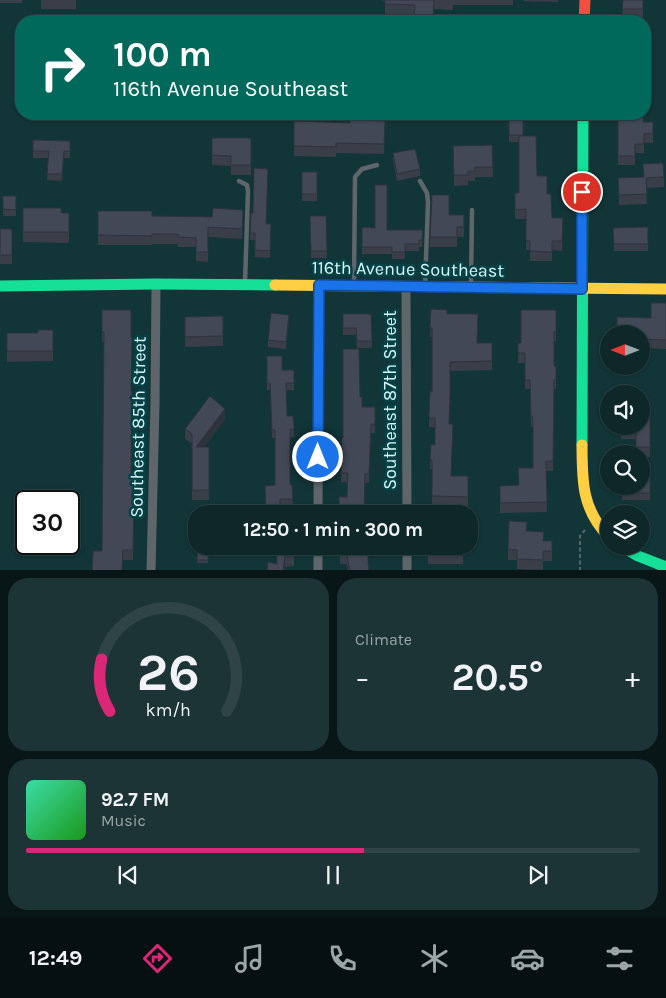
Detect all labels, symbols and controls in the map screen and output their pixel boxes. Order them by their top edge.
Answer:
text: 100 m [113,34,212,75]
icon: right [30,35,95,100]
text: 116th Avenue Southeast [113,76,348,102]
pin [561,171,603,213]
icon: arrive [568,178,596,206]
street label: 116th Avenue Southeast [312,256,505,282]
street label: Southeast 87th Street [379,310,401,490]
north arrow [600,325,650,375]
map controls [600,325,650,555]
street label: Southeast 85th Street [125,336,151,518]
button: sound [600,385,650,435]
position arrow [291,430,343,482]
button: search [600,445,650,495]
speed limit sign: 30 [15,490,80,555]
button: layers [600,505,650,555]
text: 12:50 · 1 min · 300 m [243,519,423,541]
text: Climate [355,630,412,649]
text: 26 [137,642,200,703]
text: 20.5° [451,655,544,700]
text: − [355,661,370,694]
text: + [625,661,640,694]
text: km/h [146,700,191,721]
text: 92.7 FM [101,789,169,811]
text: Music [101,811,146,830]
icon: previous [114,861,142,889]
icon: pause [319,861,347,889]
icon: next [524,861,552,889]
icon: directions [140,941,175,976]
icon: music [232,941,267,976]
icon: phone [325,941,360,976]
icon: climate [417,941,452,976]
icon: car [510,941,545,976]
icon: filters [602,941,637,976]
text: 12:49 [29,945,82,971]

